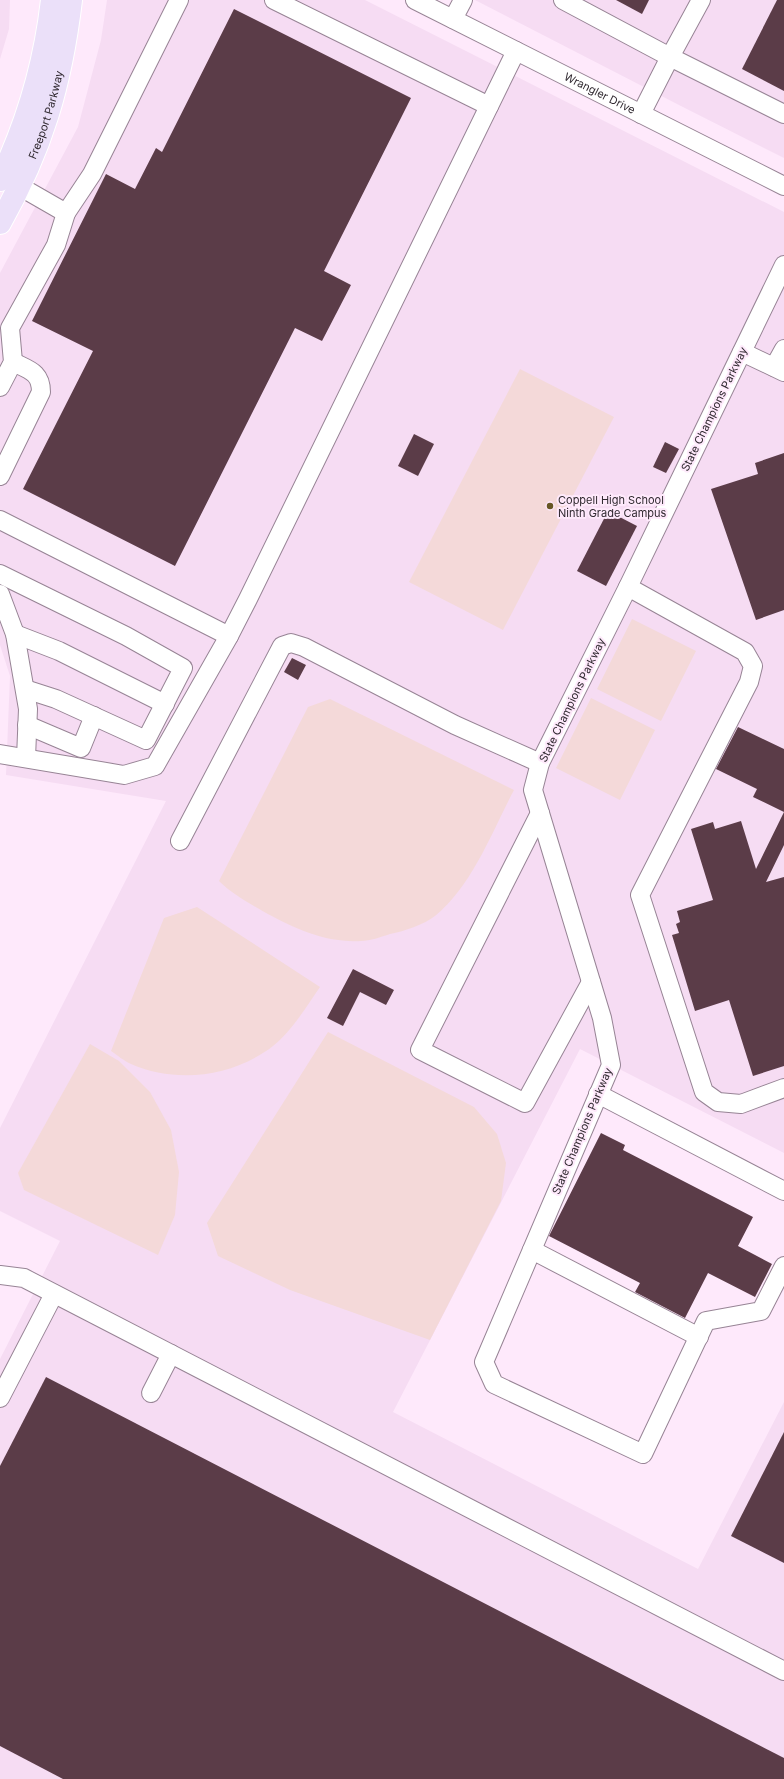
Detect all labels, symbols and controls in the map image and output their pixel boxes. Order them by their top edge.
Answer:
street label: Freeport Parkway [25,69,66,161]
street label: Wrangler Drive [562,69,638,117]
street label: State Champions Parkway [678,345,750,473]
place label: Coppell High School Ninth Grade Campus [558,493,667,520]
marker: Coppell High School Ninth Grade Campus [545,501,555,511]
street label: State Champions Parkway [536,636,608,764]
street label: State Champions Parkway [549,1065,615,1197]

